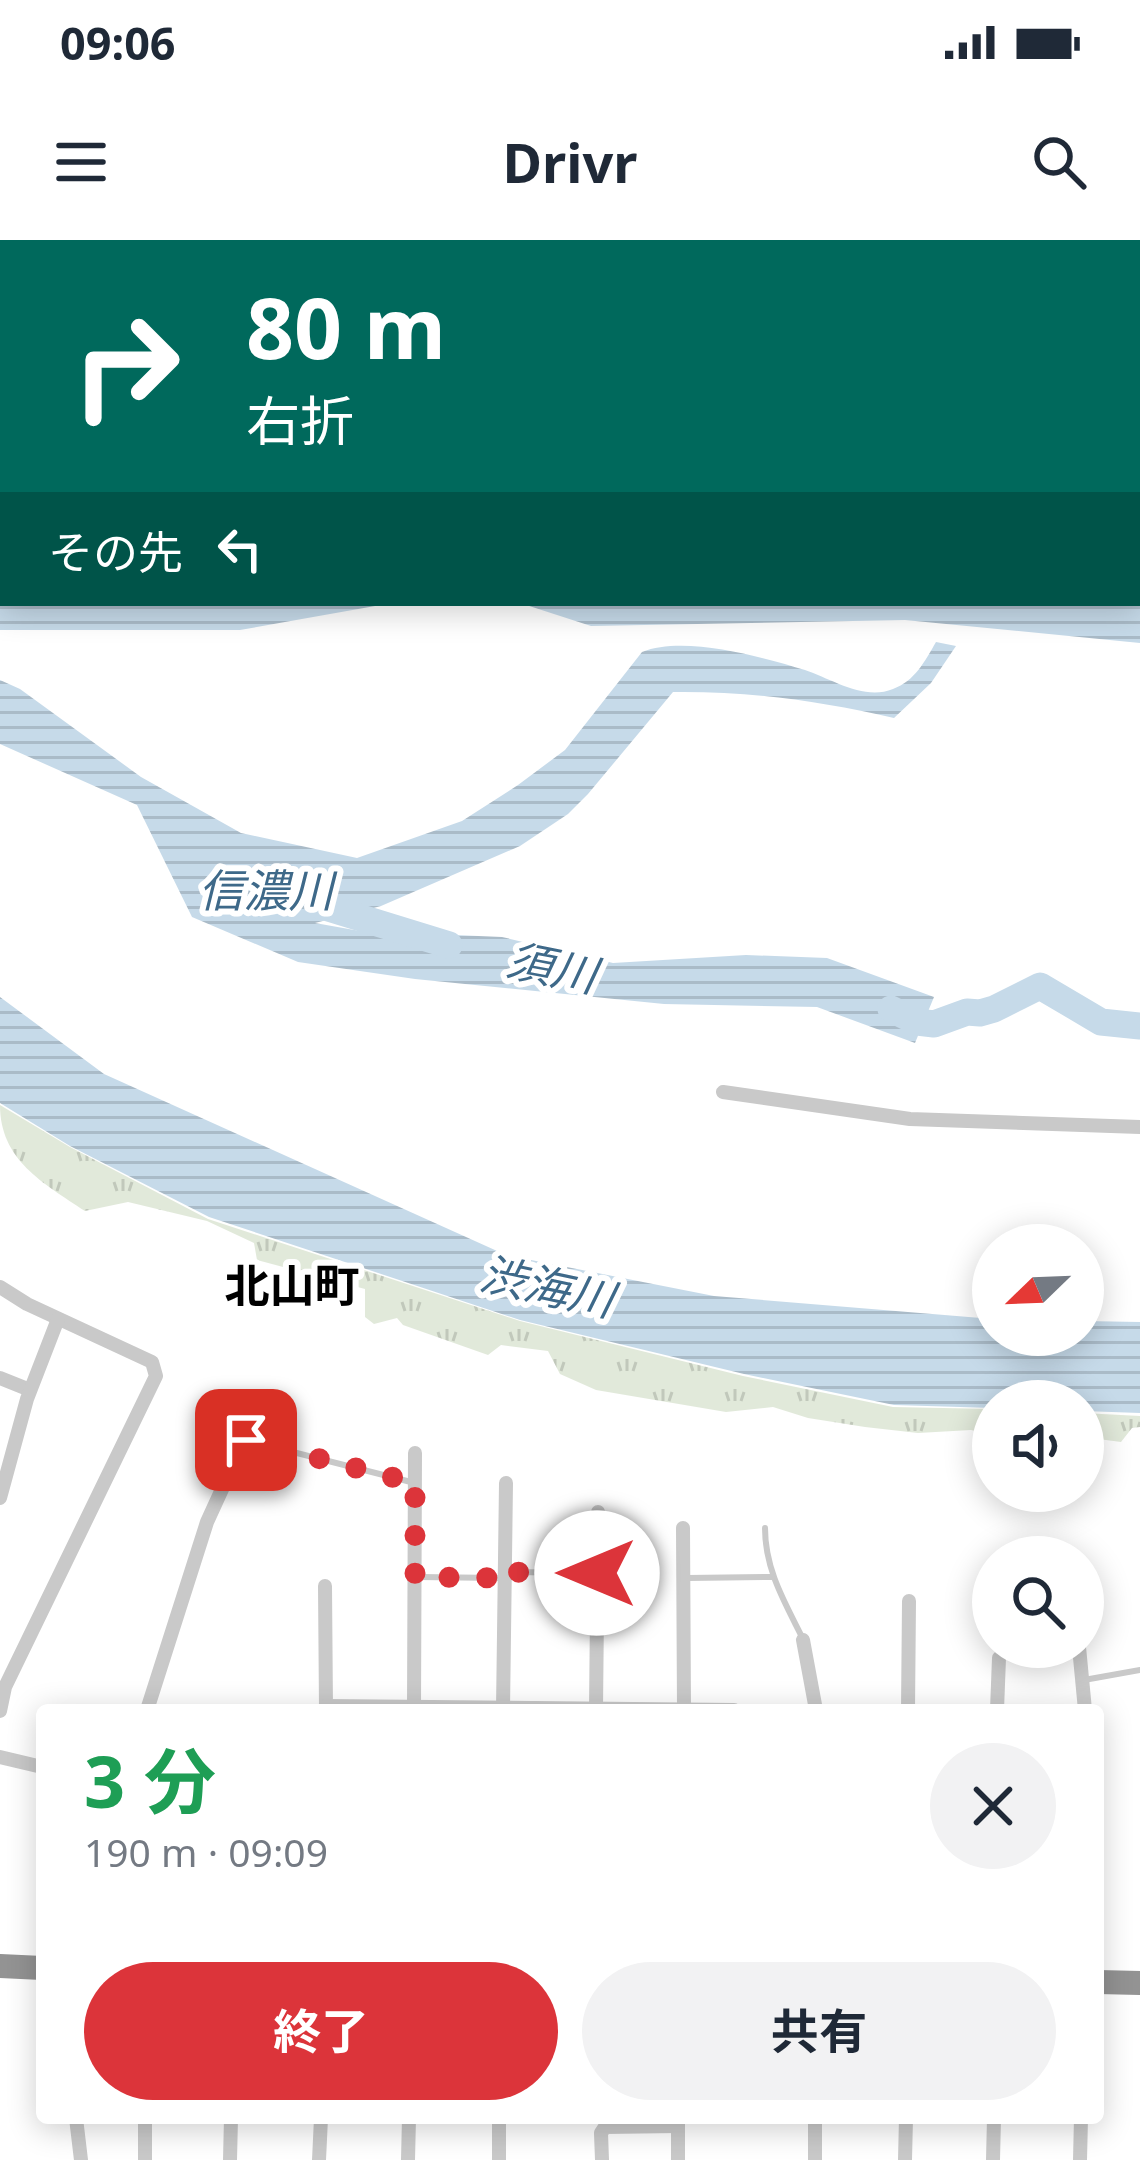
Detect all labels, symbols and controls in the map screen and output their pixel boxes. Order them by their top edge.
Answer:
text: 09:06 [60,12,176,73]
text: Drivr [503,125,637,199]
icon: menu [48,129,114,195]
icon: search [1026,129,1092,195]
text: 80 m [246,269,446,384]
icon: right [48,288,204,444]
text: 右折 [246,383,354,457]
icon: left [207,516,273,582]
text: その先 [48,521,183,582]
water label: 信濃川 [198,859,337,920]
water label: 須川 [502,928,606,1006]
north arrow [972,1224,1104,1356]
map controls [972,1224,1104,1668]
water label: 渋海川 [475,1242,624,1330]
district label: 北山町 [224,1254,360,1315]
button: sound [972,1380,1104,1512]
pin [195,1389,297,1491]
icon: arrive [213,1407,279,1473]
position arrow [534,1510,660,1636]
button: search [972,1536,1104,1668]
text: 3 分 [84,1731,216,1829]
button: close [930,1743,1056,1869]
text: 190 m · 09:09 [84,1825,328,1878]
button: 終了 [84,1962,558,2100]
button: 共有 [582,1962,1056,2100]

